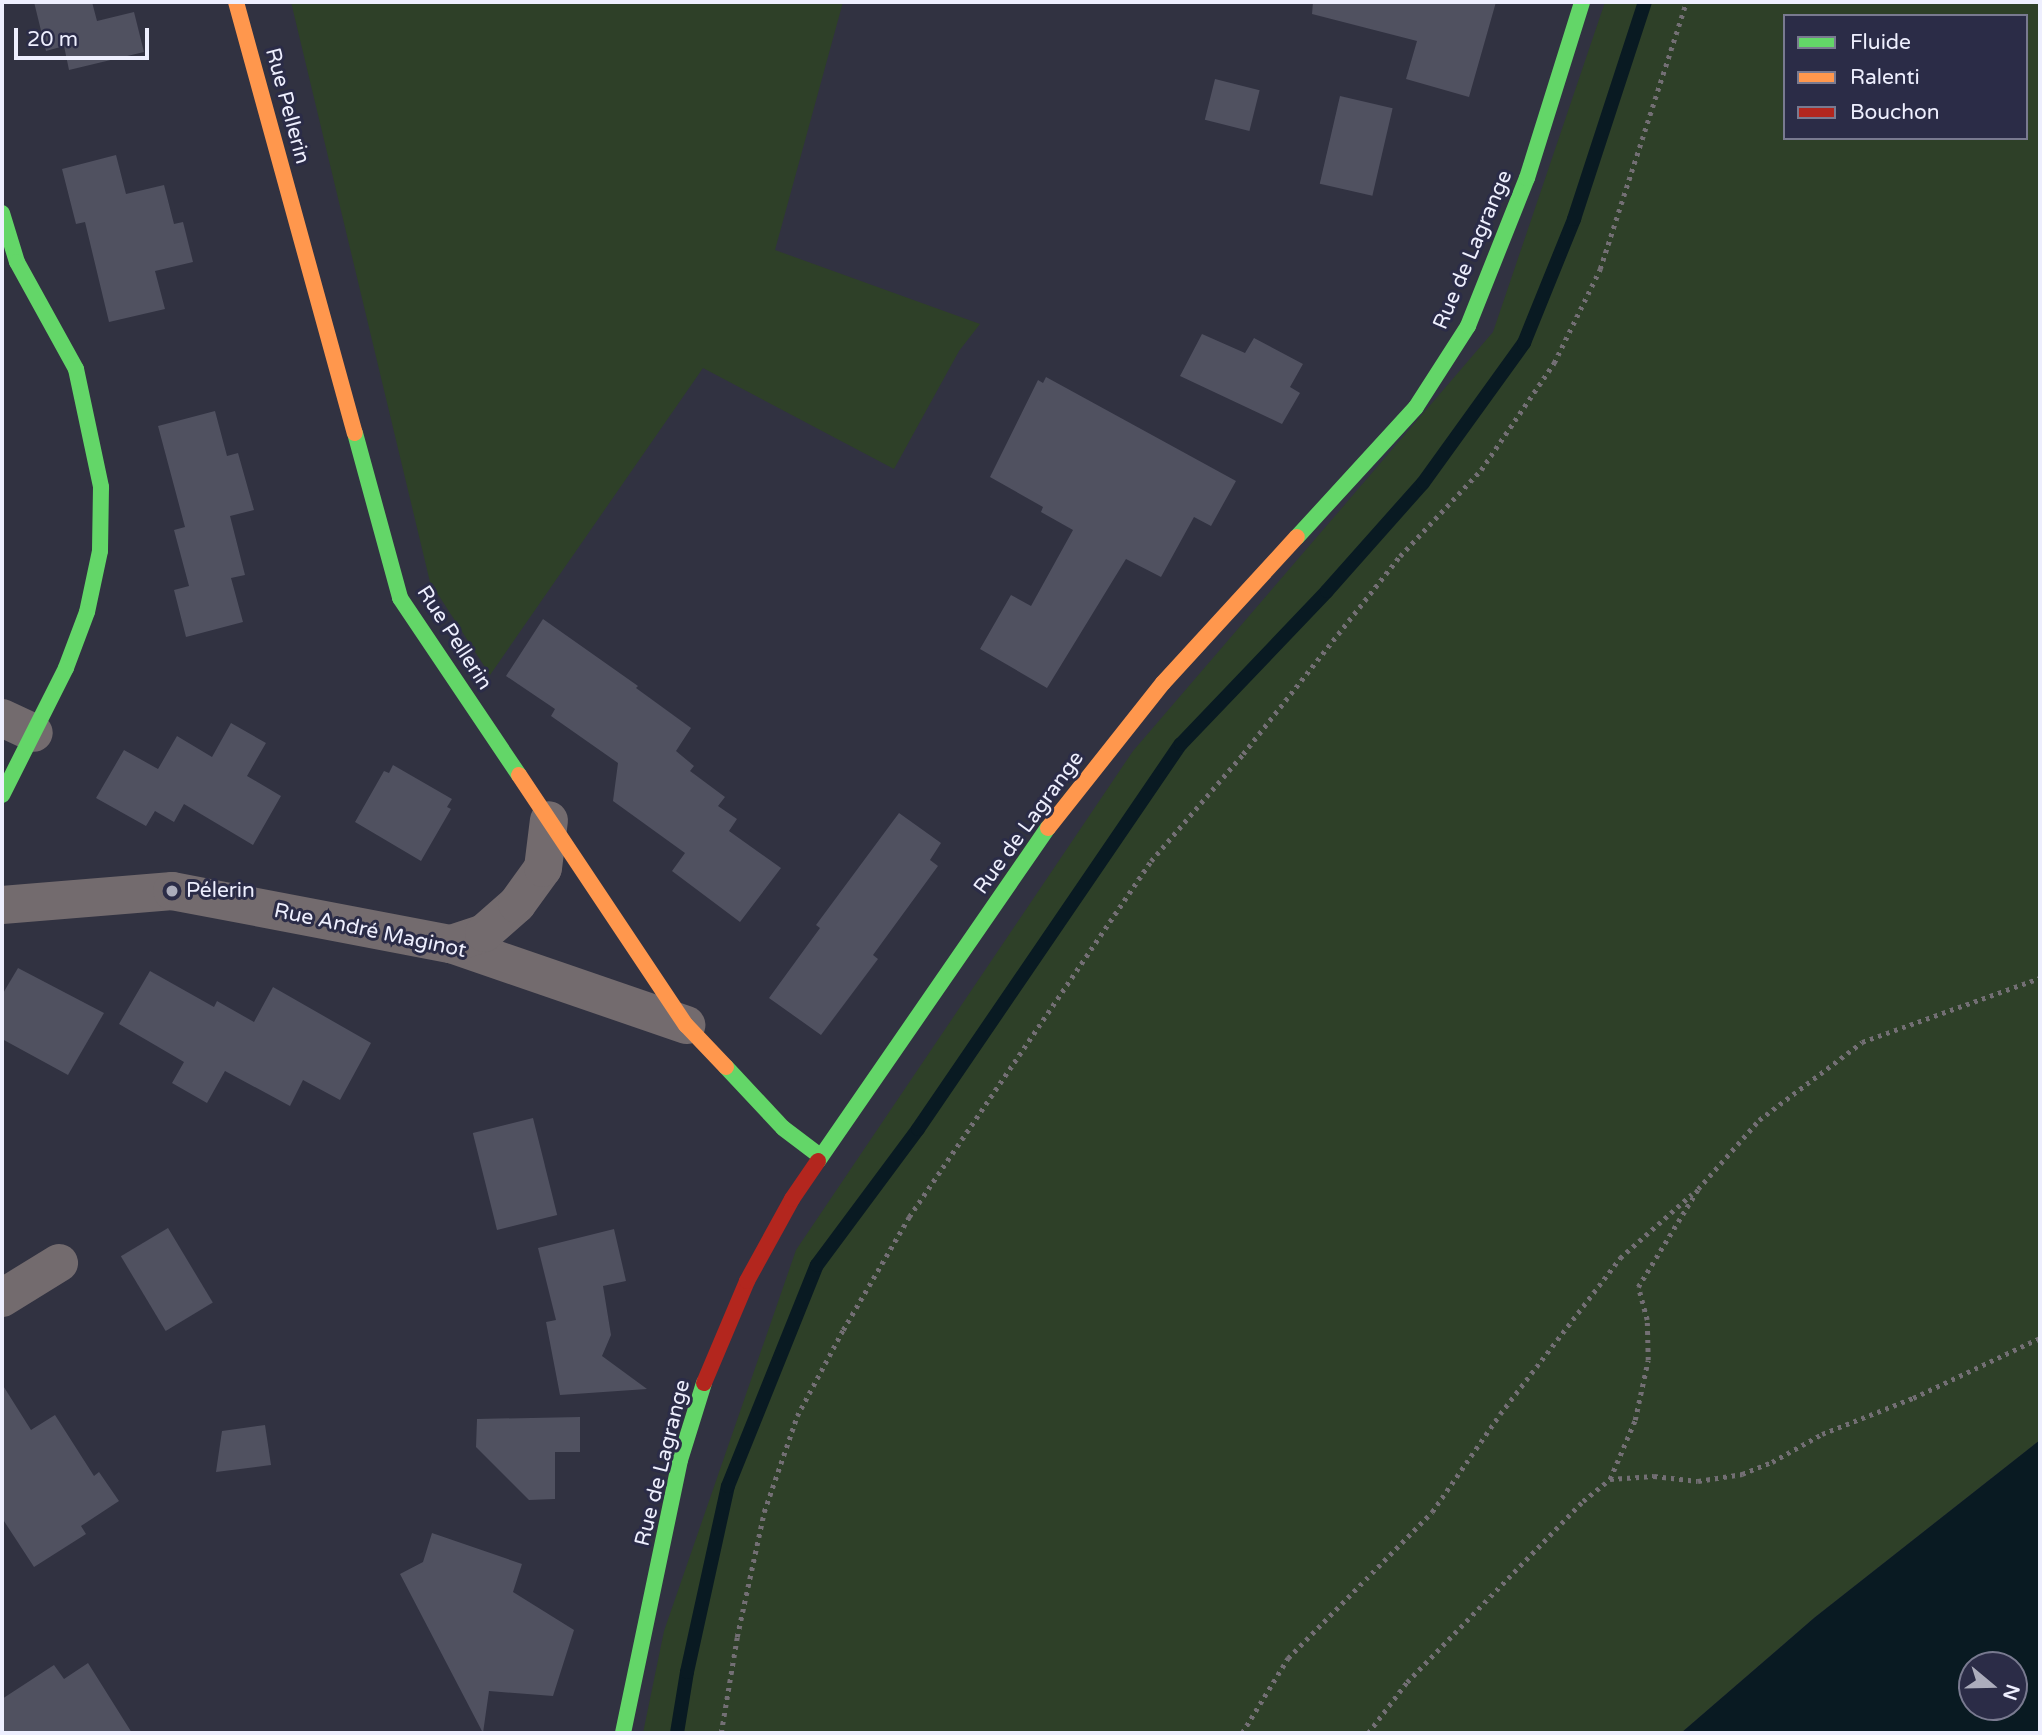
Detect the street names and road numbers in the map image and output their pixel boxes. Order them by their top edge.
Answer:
street label: Rue Pellerin [259,45,315,167]
street label: Rue de Lagrange [1428,167,1518,333]
street label: Rue Pellerin [411,581,497,695]
street label: Rue de Lagrange [969,747,1089,899]
street label: Rue André Maginot [272,898,468,964]
street label: Rue de Lagrange [630,1377,696,1549]

